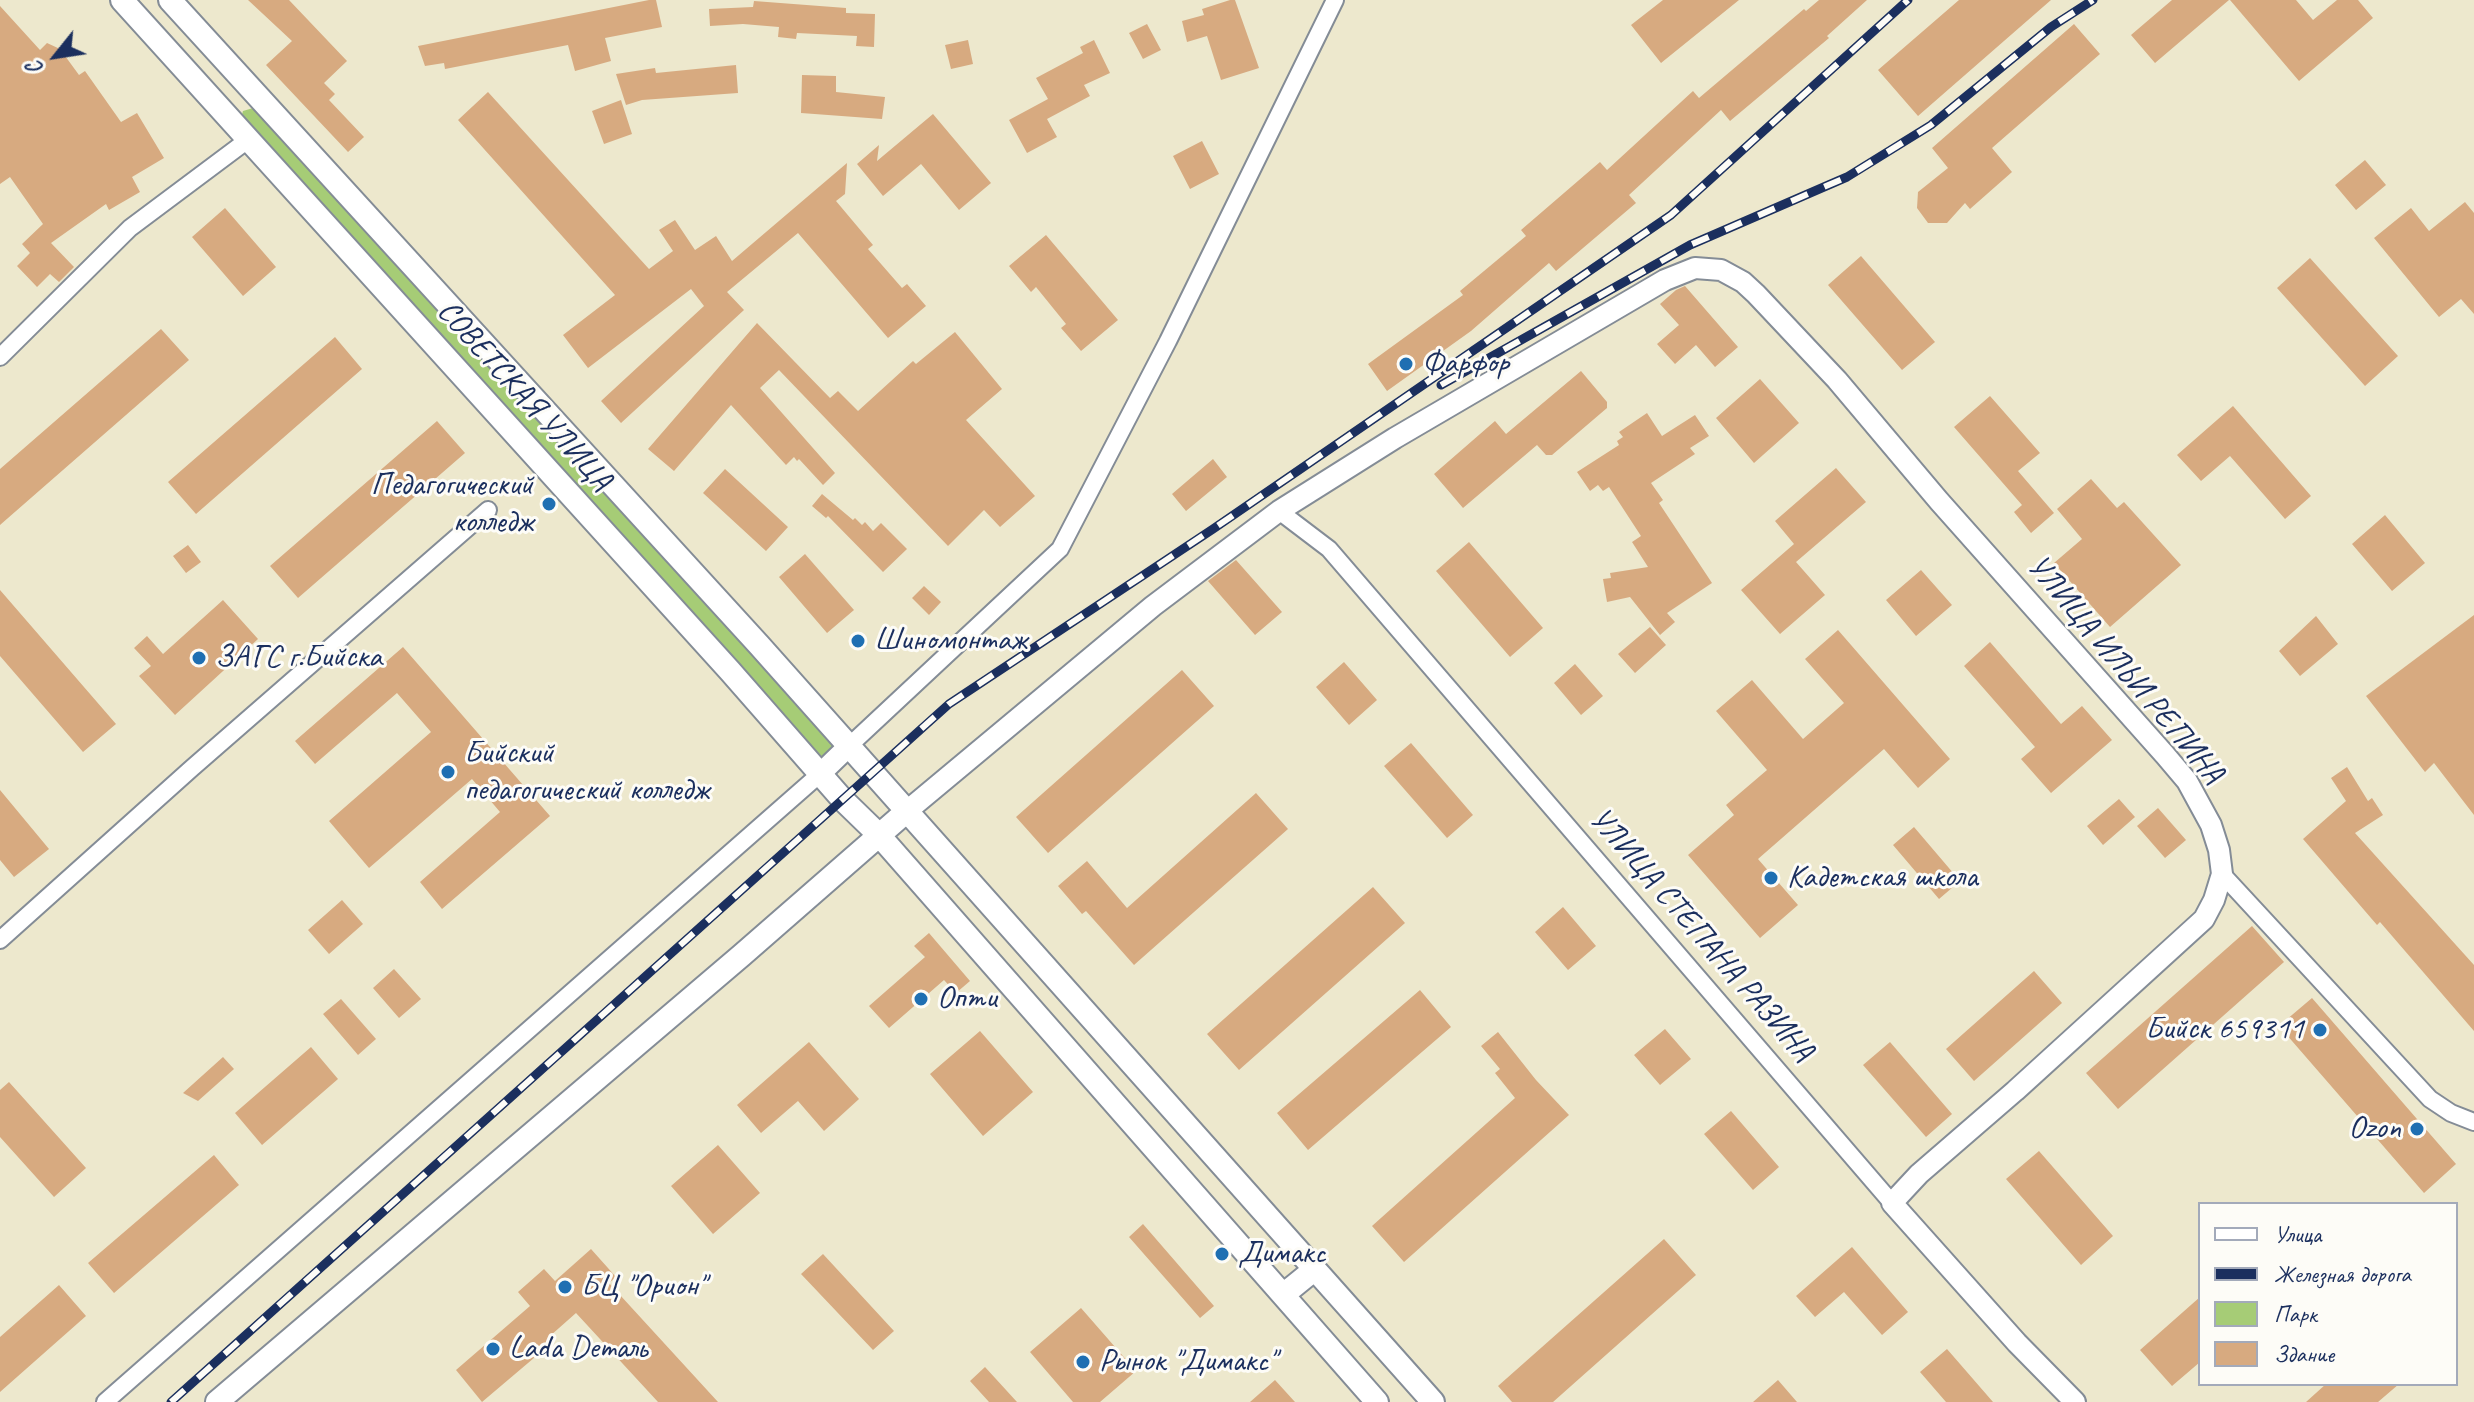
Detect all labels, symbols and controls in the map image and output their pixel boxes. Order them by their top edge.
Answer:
north arrow [16,16,96,96]
text: С [20,56,50,80]
street label: СОВЕТСКАЯ УЛИЦА [428,293,620,499]
place label: Фарфор [1422,345,1509,383]
marker: Фарфор [1397,355,1415,373]
place label: Педагогический колледж [371,467,533,542]
marker: Педагогический колледж [540,495,558,513]
street label: УЛИЦА ИЛЬИ РЕПИНА [2018,548,2232,792]
place label: Шиномонтаж [874,622,1027,660]
marker: Шиномонтаж [849,632,867,650]
place label: ЗАГС г.Бийска [215,639,382,677]
marker: ЗАГС г.Бийска [190,649,208,667]
place label: Бийский педагогический колледж [464,735,709,810]
marker: Бийский педагогический колледж [439,763,457,781]
street label: УЛИЦА СТЕПАНА РАЗИНА [1580,800,1822,1070]
place label: Кадетская школа [1787,859,1977,897]
marker: Кадетская школа [1762,869,1780,887]
place label: Опти [937,980,997,1018]
marker: Опти [912,990,930,1008]
place label: Бийск 659311 [2145,1011,2304,1049]
marker: Бийск 659311 [2311,1021,2329,1039]
place label: Ozon [2348,1110,2401,1148]
marker: Ozon [2408,1120,2426,1138]
legend [2198,1202,2458,1386]
text: Улица [2274,1219,2322,1249]
place label: Димакс [1238,1235,1325,1273]
marker: Димакс [1213,1245,1231,1263]
text: Железная дорога [2274,1259,2411,1289]
place label: БЦ "Орион" [581,1268,705,1306]
marker: БЦ "Орион" [556,1278,574,1296]
text: Парк [2274,1299,2317,1329]
place label: Lada Dеталь [509,1330,647,1368]
text: Здание [2274,1339,2334,1369]
marker: Lada Dеталь [484,1340,502,1358]
place label: Рынок "Димакс" [1099,1343,1276,1381]
marker: Рынок "Димакс" [1074,1353,1092,1371]

